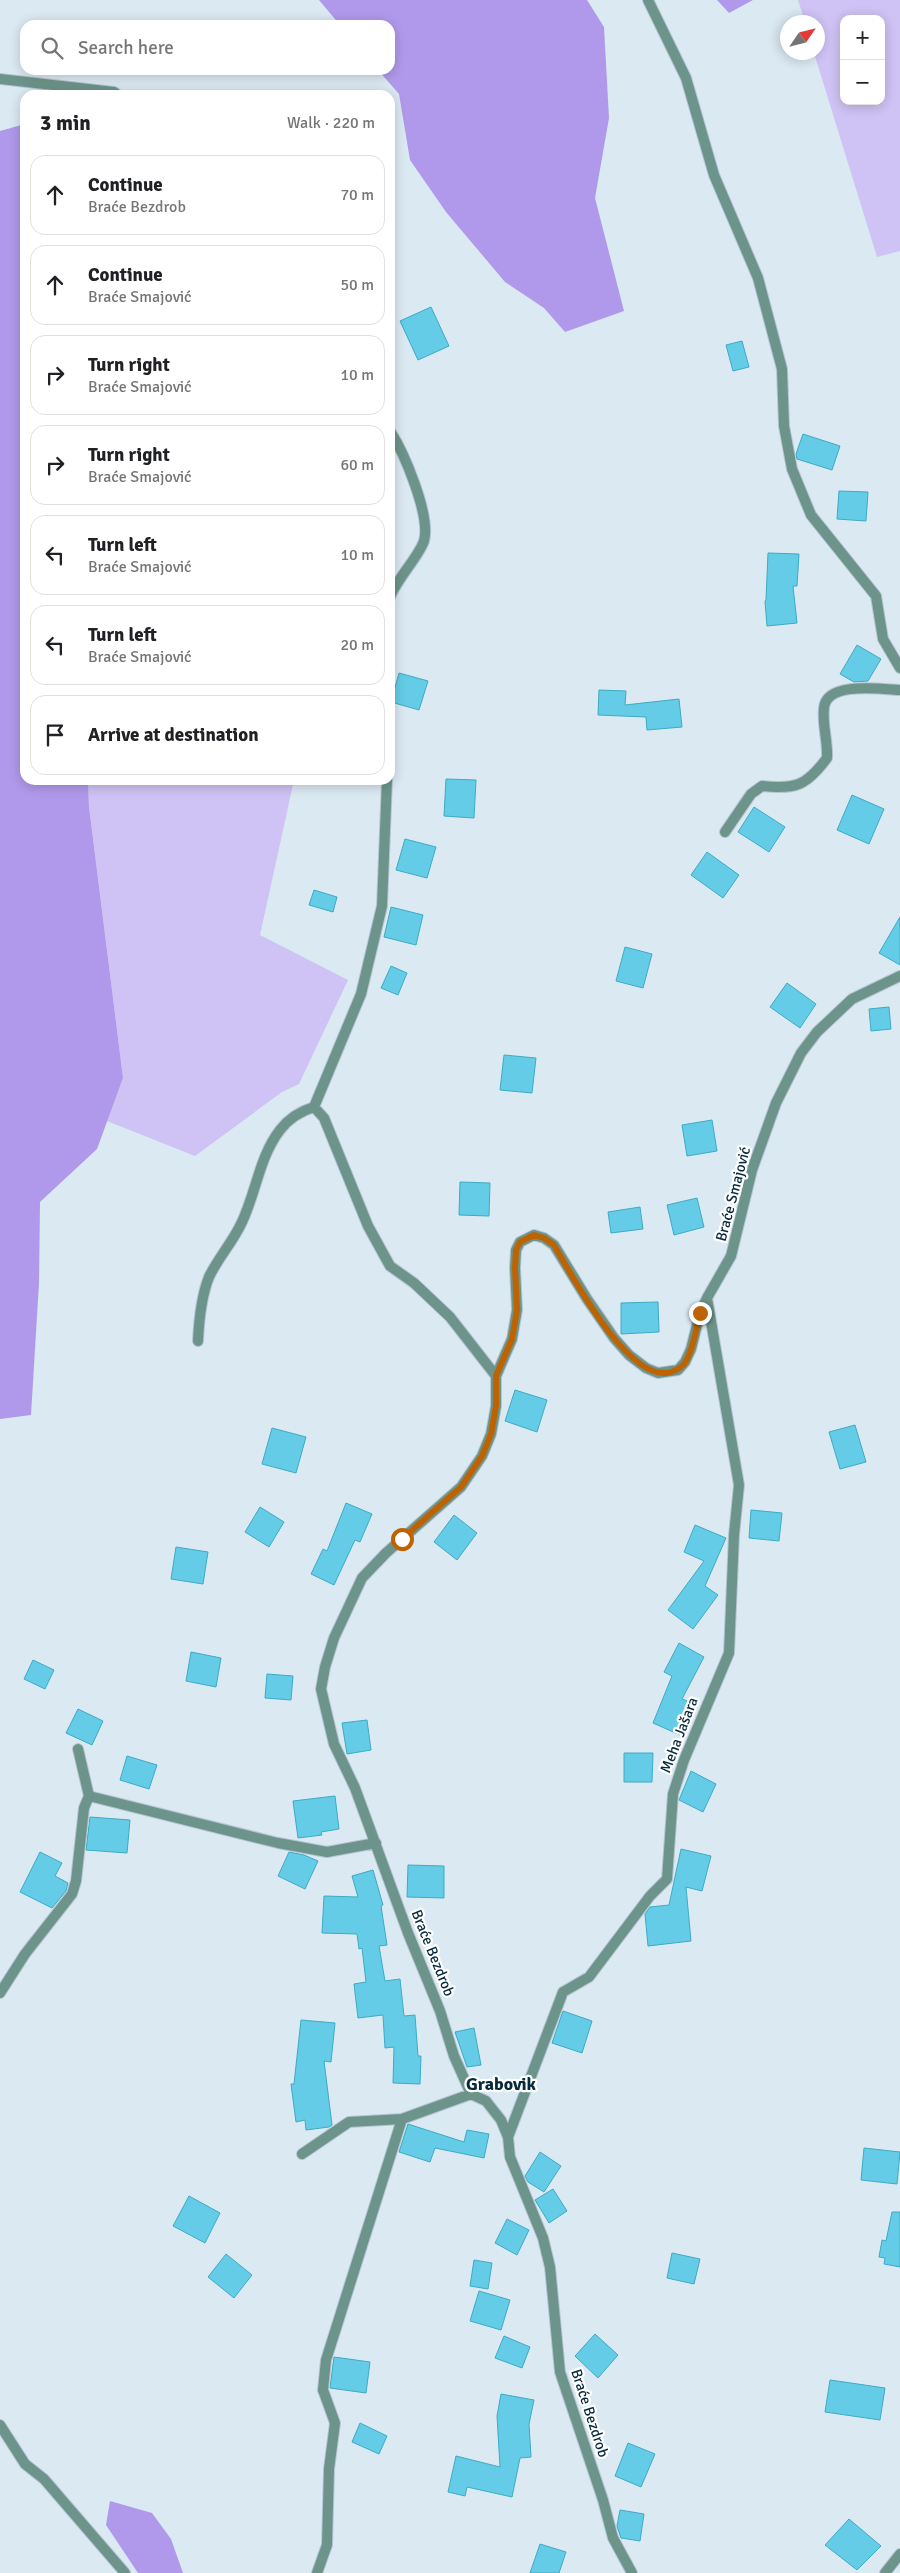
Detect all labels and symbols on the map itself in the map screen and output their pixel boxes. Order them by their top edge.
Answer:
north arrow [780,15,825,60]
street label: Braće Smajović [712,1145,754,1243]
route end [689,1302,712,1325]
route start [391,1528,414,1551]
street label: Meha Jašara [656,1695,702,1775]
street label: Braće Bezdrob [407,1907,459,1999]
district label: Grabovik [466,2073,537,2095]
street label: Braće Bezdrob [567,2367,613,2459]

